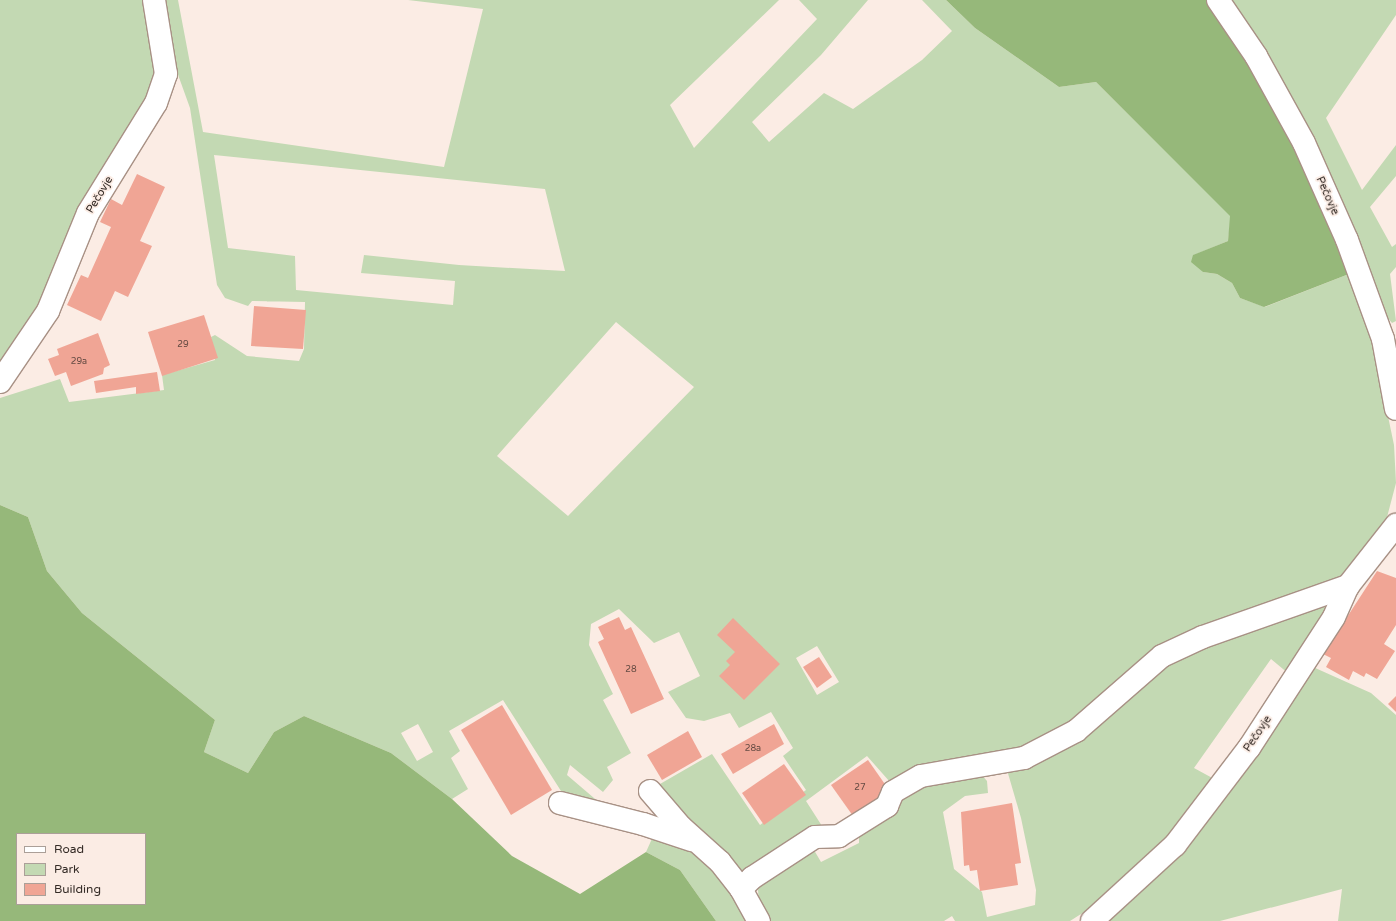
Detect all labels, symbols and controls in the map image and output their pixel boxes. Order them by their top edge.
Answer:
street label: Pečovje [84,174,116,216]
street label: Pečovje [1313,175,1341,217]
house number: 29 [177,340,189,350]
house number: 29a [71,357,87,367]
house number: 28 [625,665,637,675]
street label: Pečovje [1241,713,1275,755]
house number: 28a [745,744,761,754]
house number: 27 [854,783,866,793]
legend [16,833,146,905]
text: Road [54,842,84,856]
text: Park [54,862,80,876]
text: Building [54,882,101,896]

